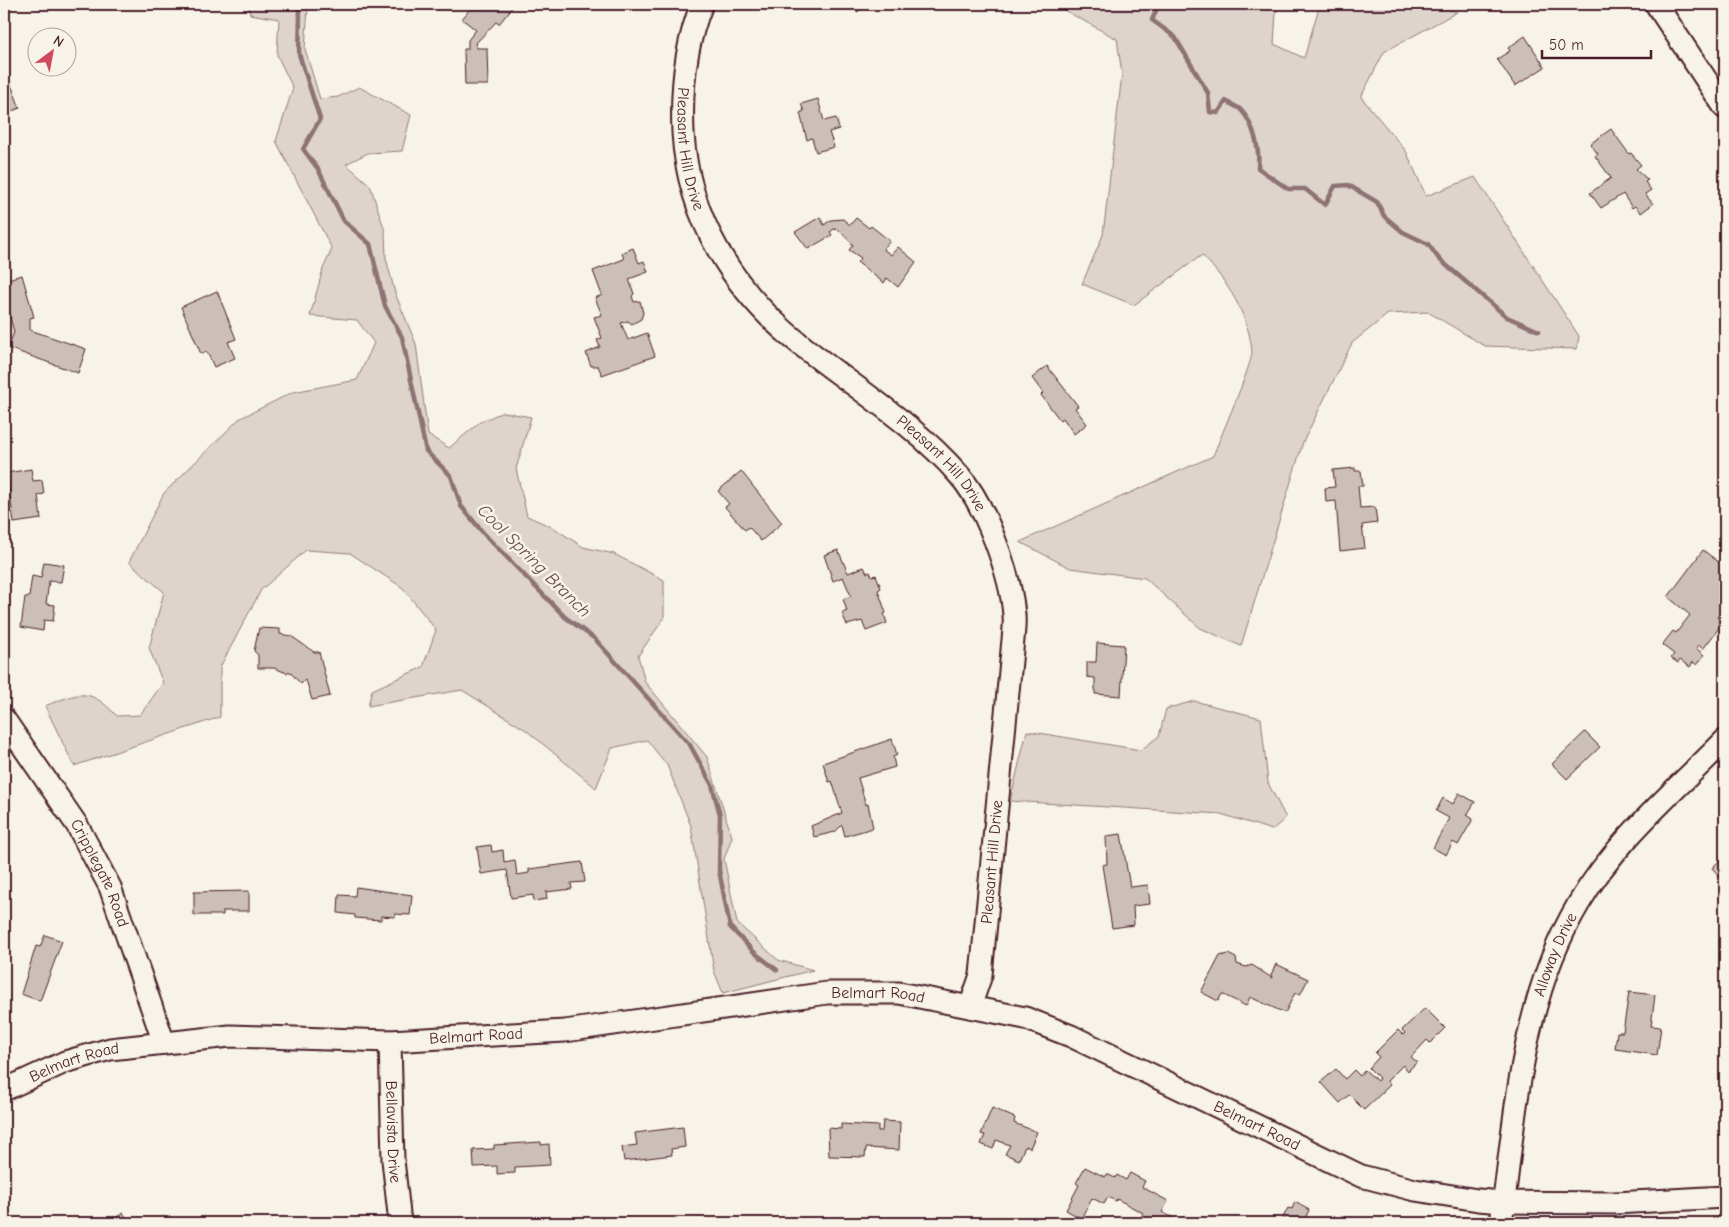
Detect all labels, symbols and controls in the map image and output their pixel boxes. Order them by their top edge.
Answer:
north arrow [28,28,78,78]
scale bar [1542,28,1650,60]
text: N [50,32,67,51]
text: 50 m [1549,36,1584,54]
street label: Pleasant Hill Drive [674,87,708,213]
street label: Pleasant Hill Drive [893,412,990,514]
water label: Cool Spring Branch [473,500,595,622]
street label: Pleasant Hill Drive [978,799,1006,925]
street label: Cripplegate Road [67,816,132,929]
street label: Alloway Drive [1530,909,1581,999]
street label: Belmart Road [831,984,926,1007]
street label: Belmart Road [429,1024,523,1048]
street label: Belmart Road [27,1039,120,1086]
street label: Bellavista Drive [382,1081,405,1184]
street label: Belmart Road [1211,1097,1303,1154]

